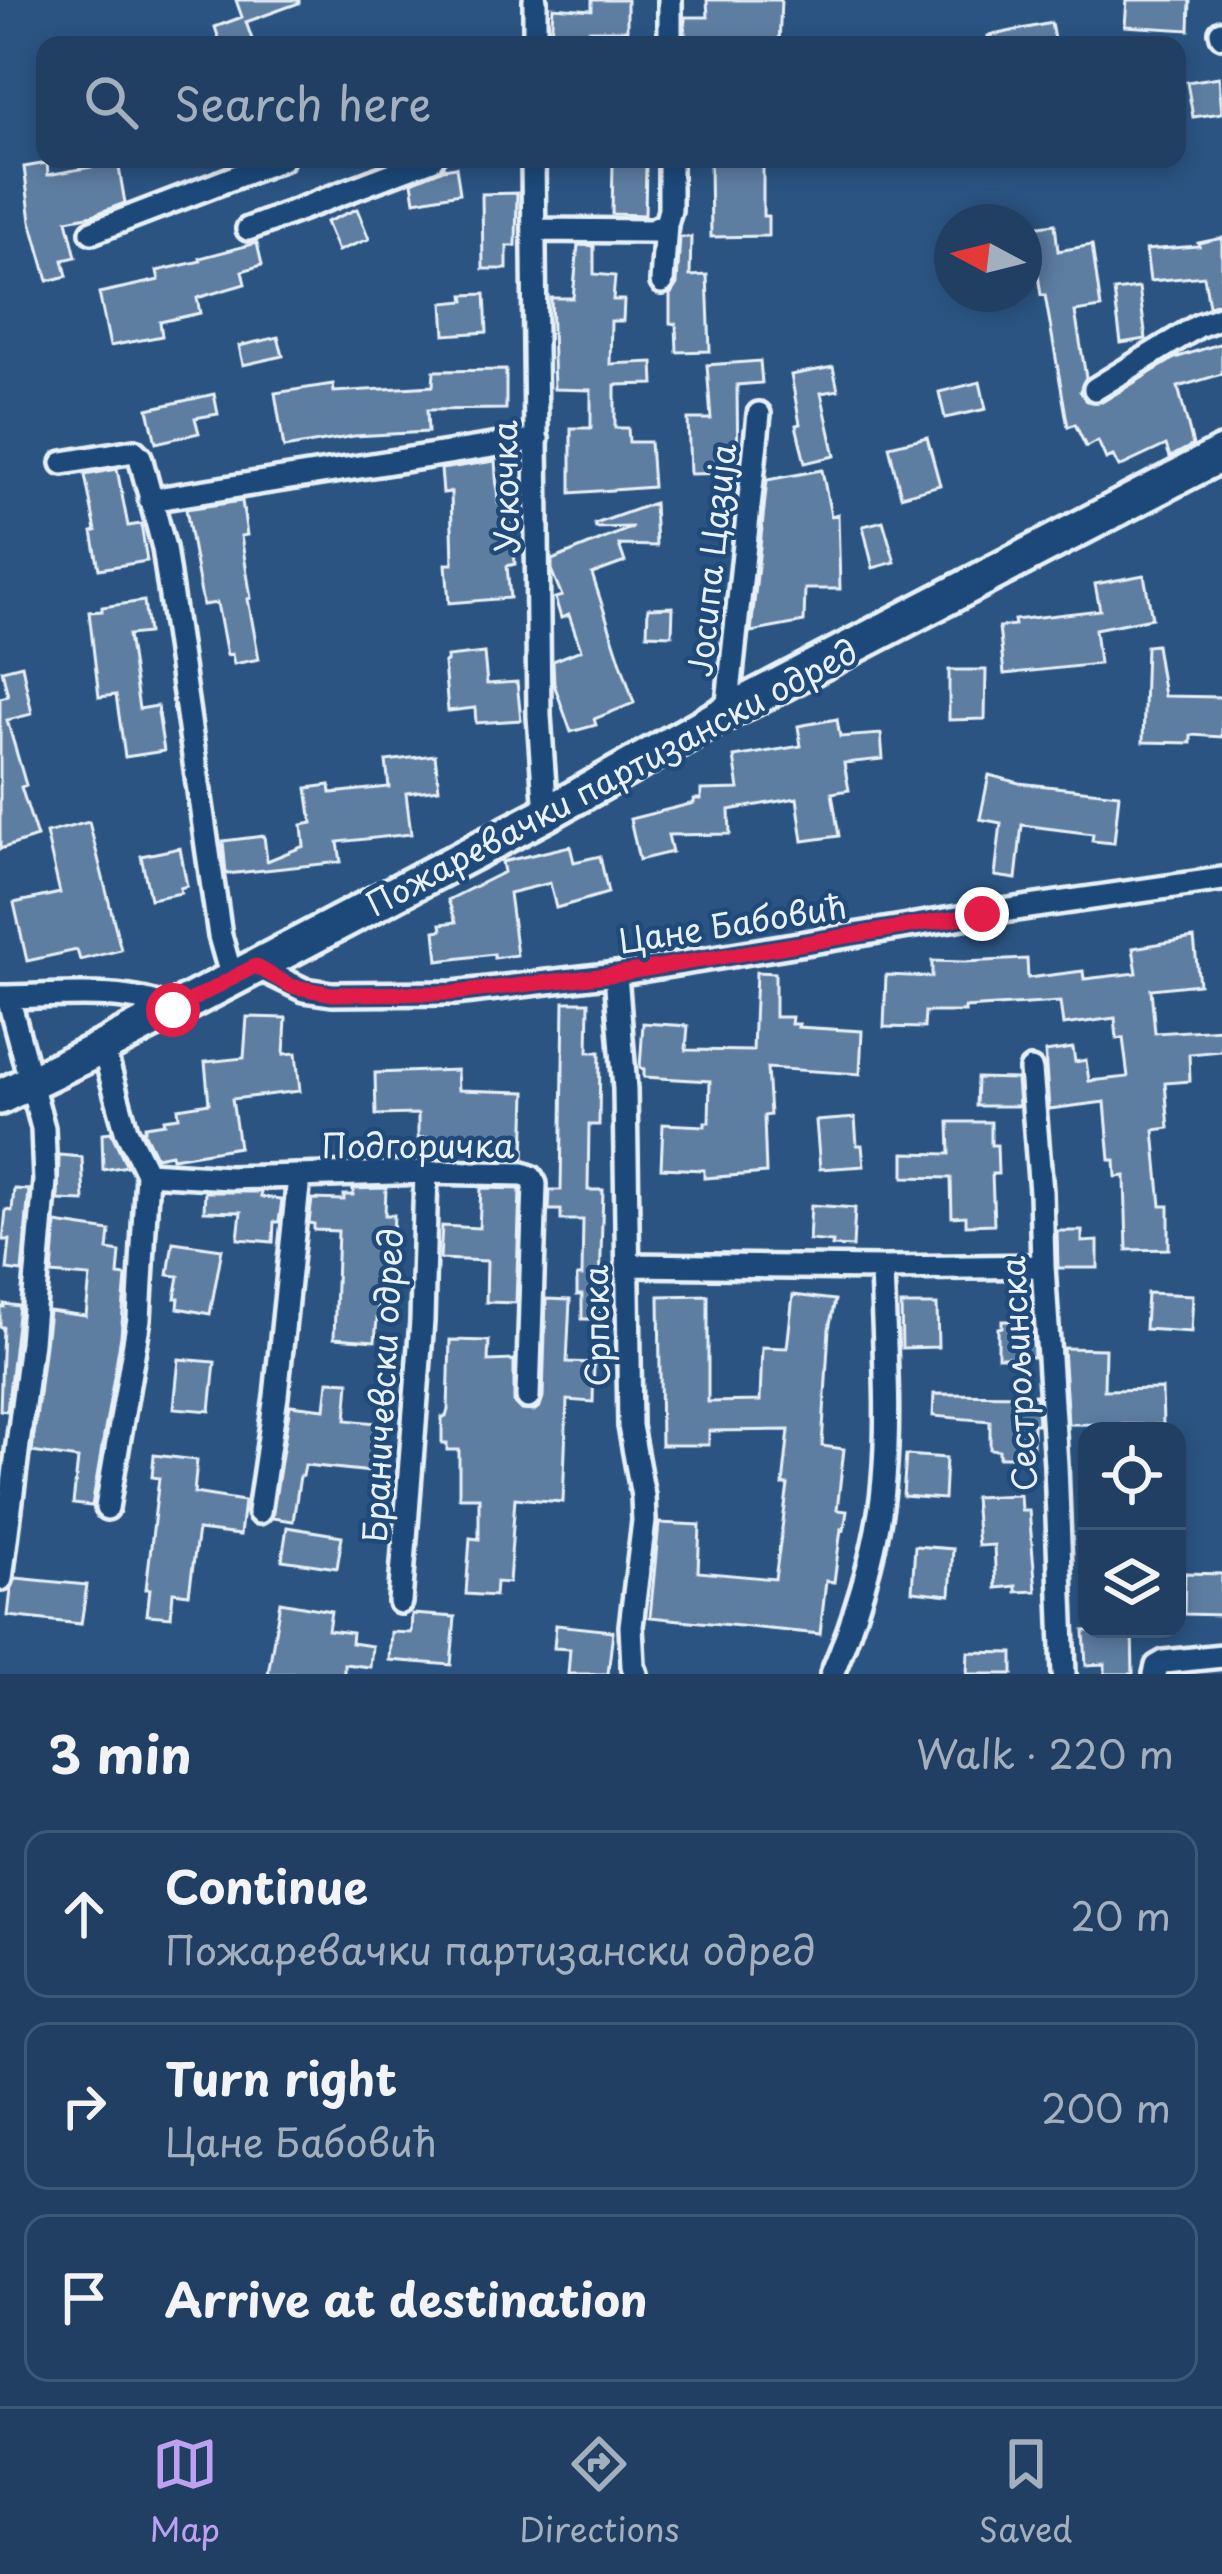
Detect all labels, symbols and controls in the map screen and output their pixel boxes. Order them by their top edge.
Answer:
search box [36,36,1186,168]
text: Search here [174,68,431,136]
icon: search [78,69,144,135]
north arrow [934,204,1042,312]
street label: Ускочка [478,420,530,554]
street label: Јосипа Цазија [673,440,747,679]
street label: Пожаревачки партизански одред [356,625,866,927]
street label: Цане Бабовић [615,879,849,965]
route end [955,887,1009,941]
route start [146,983,200,1037]
street label: Подгоричка [322,1119,515,1169]
street label: Браничевски одред [348,1227,414,1543]
street label: Сестрољинска [986,1255,1048,1493]
street label: Српска [569,1264,621,1387]
map controls [1078,1422,1186,1638]
button: locate [1078,1422,1186,1530]
button: layers [1078,1530,1186,1638]
text: 3 min [48,1714,192,1791]
text: Walk · 220 m [916,1723,1174,1782]
text: Continue [165,1851,368,1919]
icon: ahead [51,1881,117,1947]
text: 20 m [1070,1885,1171,1944]
text: Пожаревачки партизански одред [165,1919,816,1978]
text: Turn right [165,2043,397,2111]
icon: right [51,2073,117,2139]
text: 200 m [1041,2077,1171,2136]
text: Цане Бабовић [165,2111,437,2170]
text: Arrive at destination [165,2264,648,2332]
icon: arrive [51,2265,117,2331]
tab: Map [150,2431,220,2553]
tab: Directions [519,2431,680,2553]
tab: Saved [979,2431,1072,2553]

